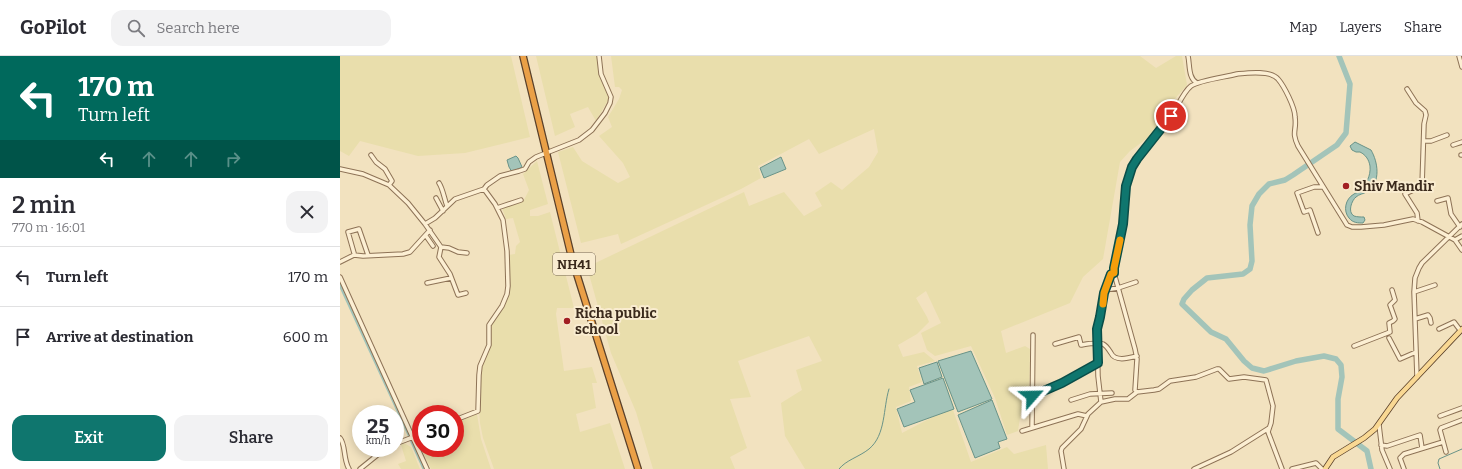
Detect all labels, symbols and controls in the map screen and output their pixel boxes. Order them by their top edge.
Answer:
search box [111,10,391,46]
text: GoPilot [20,16,87,39]
icon: search [125,17,147,39]
text: Search here [157,19,240,37]
text: Map [1289,19,1317,36]
text: Layers [1339,19,1382,36]
text: Share [1404,19,1442,36]
text: 170 m [78,70,154,103]
icon: left [12,72,64,124]
pin [1154,99,1188,133]
text: Turn left [78,104,150,126]
icon: arrive [1160,105,1182,127]
icon: left [96,148,118,170]
icon: ahead [138,148,160,170]
icon: ahead [180,148,202,170]
icon: right [222,148,244,170]
place label: Shiv Mandir [1354,178,1434,195]
marker: Shiv Mandir [1341,181,1351,191]
text: 2 min [12,191,76,219]
button: close [286,191,328,233]
text: 770 m · 16:01 [12,220,85,235]
road number: NH41 [553,253,595,275]
icon: left [12,266,34,288]
text: Turn left [46,268,108,286]
text: 170 m [288,268,328,286]
place label: Richa public school [575,305,657,338]
marker: Richa public school [562,316,572,326]
icon: arrive [12,326,34,348]
text: Arrive at destination [46,328,193,346]
text: 600 m [283,328,328,346]
position arrow [1011,375,1053,417]
speed limit sign: 30 [412,405,464,457]
text: 25 [367,414,389,438]
button: Exit [12,415,166,461]
button: Share [174,415,328,461]
text: km/h [366,435,390,447]

